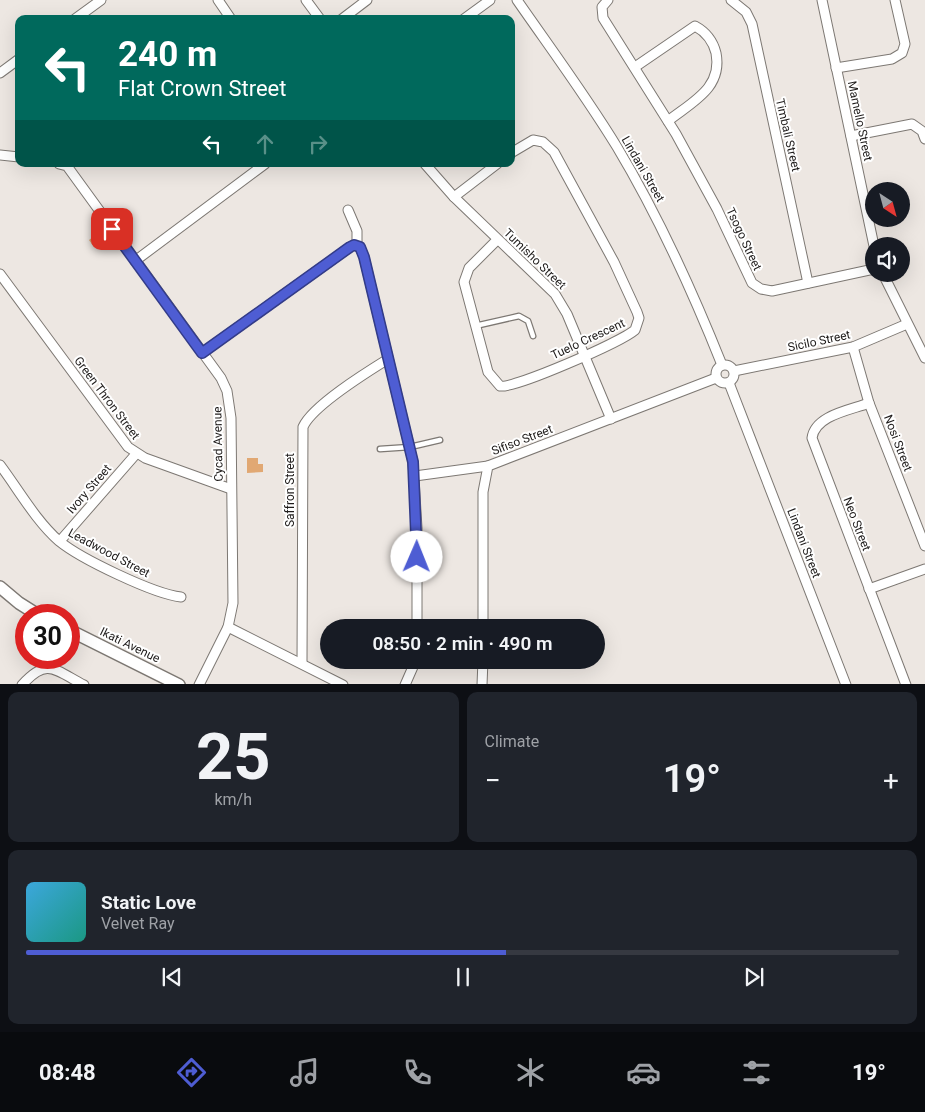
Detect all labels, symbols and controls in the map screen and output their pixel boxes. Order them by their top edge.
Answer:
text: 240 m [118,34,217,75]
icon: left [35,35,100,100]
text: Flat Crown Street [118,76,286,101]
street label: Mamello Street [845,80,875,162]
street label: Timbali Street [773,97,803,173]
icon: left [198,130,226,158]
icon: ahead [251,130,279,158]
icon: right [304,130,332,158]
street label: Lindani Street [619,134,667,204]
north arrow [865,182,910,228]
map controls [865,182,910,282]
street label: Tsogo Street [723,205,765,273]
pin [91,208,133,250]
icon: arrive [98,215,126,243]
street label: Tumisho Street [501,226,569,292]
button: sound [865,237,910,282]
street label: Tuelo Crescent [549,316,627,362]
street label: Sicilo Street [786,328,852,354]
street label: Green Thron Street [71,354,143,442]
street label: Cycad Avenue [210,406,226,482]
street label: Nosi Street [881,413,915,473]
street label: Sifiso Street [489,422,555,458]
street label: Saffron Street [283,453,297,527]
street label: Ivory Street [64,462,114,516]
street label: Neo Street [840,495,874,553]
street label: Lindani Street [784,506,824,580]
street label: Leadwood Street [66,526,152,580]
position arrow [390,530,442,582]
speed limit sign: 30 [15,604,80,669]
street label: Ikati Avenue [98,624,162,666]
text: 08:50 · 2 min · 490 m [372,632,553,655]
text: 25 [196,719,271,795]
text: Climate [485,732,539,751]
text: 19° [663,757,721,801]
text: − [485,764,501,797]
text: + [883,764,899,797]
text: km/h [214,790,252,809]
text: Static Love [101,891,196,914]
text: Velvet Ray [101,914,175,933]
icon: previous [158,963,186,991]
icon: pause [449,963,477,991]
icon: next [740,963,768,991]
icon: directions [174,1055,209,1090]
icon: music [287,1055,322,1090]
icon: phone [400,1055,435,1090]
icon: climate [513,1055,548,1090]
icon: car [626,1055,661,1090]
icon: filters [739,1055,774,1090]
text: 08:48 [39,1060,96,1085]
text: 19° [852,1060,886,1085]

